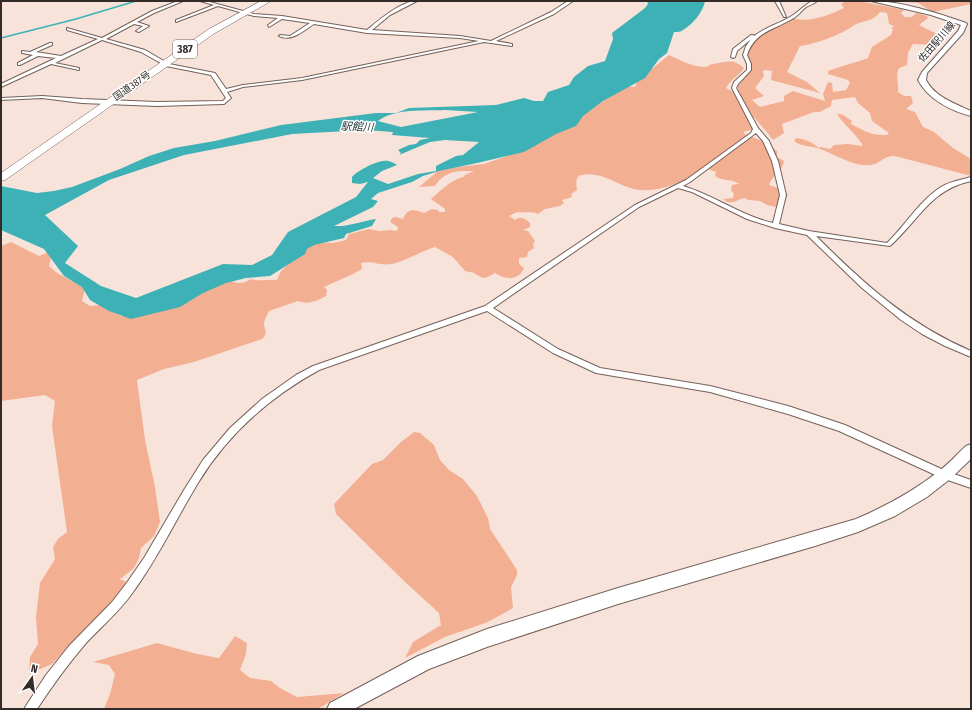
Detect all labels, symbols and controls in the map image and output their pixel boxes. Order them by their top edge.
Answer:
street label: 佐田駅川線 [916,19,958,65]
road number: 387 [173,40,197,58]
street label: 国道387号 [111,69,153,103]
water label: 駅館川 [340,120,375,134]
north arrow [12,658,52,698]
text: N [30,662,39,676]

